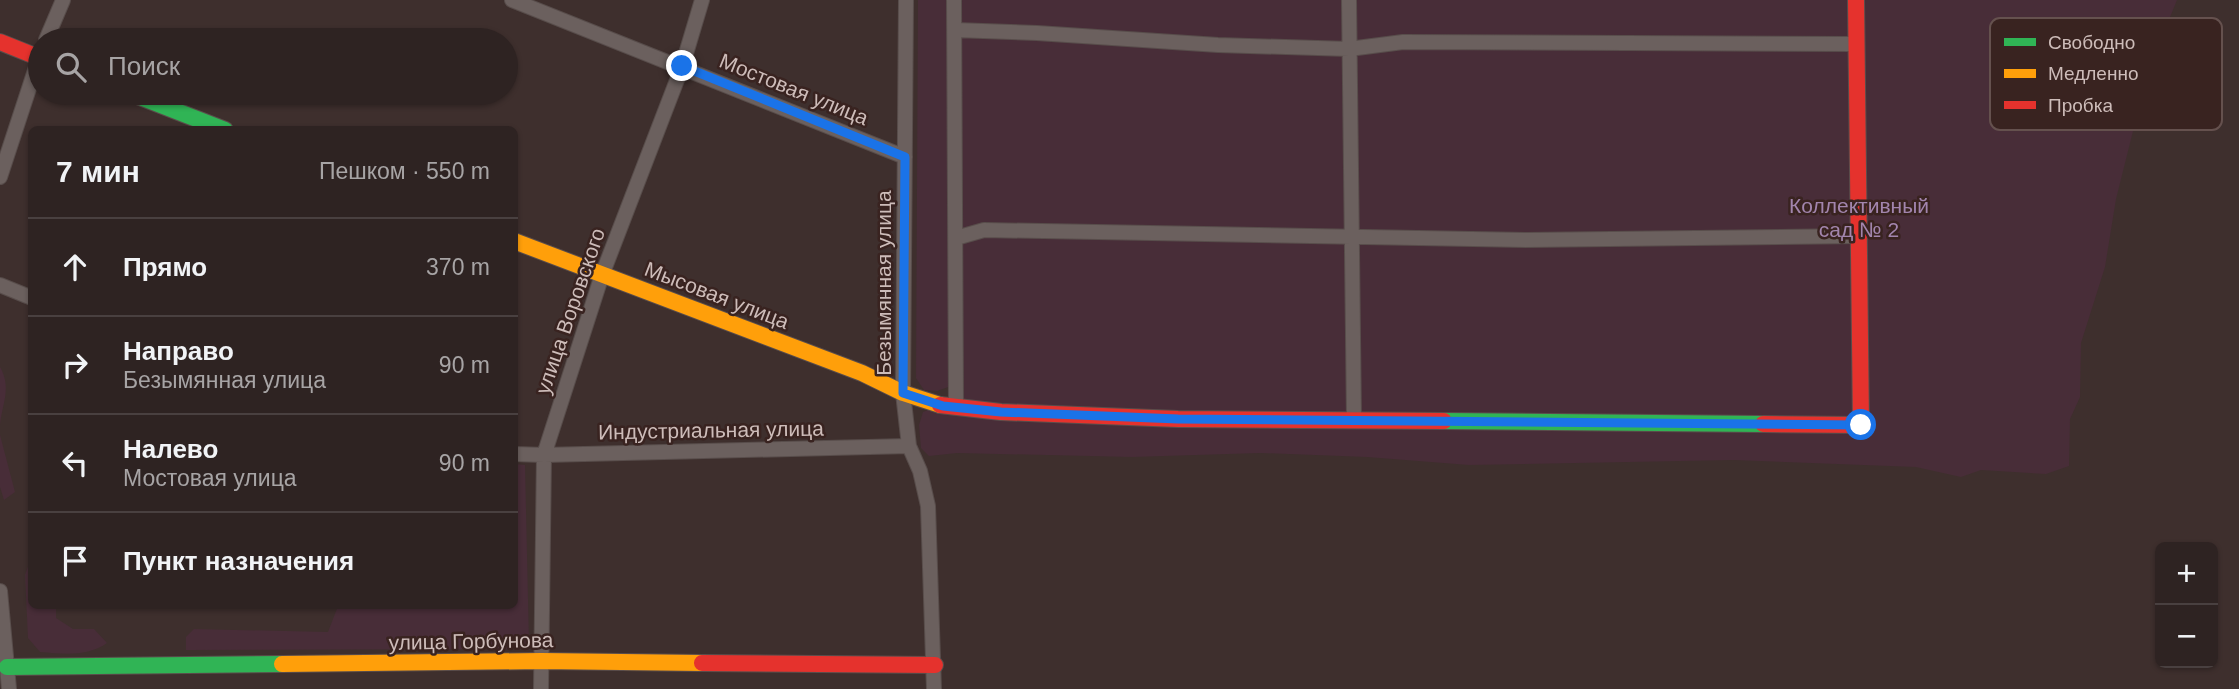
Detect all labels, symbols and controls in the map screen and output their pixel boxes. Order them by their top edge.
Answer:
legend [1990,18,2222,130]
search box [28,28,518,105]
text: Свободно [2048,32,2135,53]
icon: search [52,48,90,86]
street label: Мостовая улица [716,49,872,129]
route end [666,50,697,81]
text: Поиск [108,51,180,81]
text: Медленно [2048,63,2138,84]
text: Пробка [2048,95,2113,116]
text: 7 мин [56,155,140,188]
text: Пешком · 550 m [319,158,490,184]
street label: Безымянная улица [872,190,895,376]
park label: Коллективный сад № 2 [1789,194,1929,241]
street label: улица Воровского [531,225,609,397]
icon: ahead [56,248,94,286]
text: Прямо [123,252,207,282]
text: 370 m [426,254,490,280]
street label: Мысовая улица [642,257,793,333]
text: Направо [123,336,234,366]
icon: right [56,346,94,384]
text: 90 m [439,352,490,378]
text: Безымянная улица [123,367,326,393]
route start [1845,409,1876,440]
street label: Индустриальная улица [598,417,824,443]
text: Налево [123,434,218,464]
icon: left [56,444,94,482]
text: 90 m [439,450,490,476]
text: Мостовая улица [123,465,297,491]
icon: arrive [56,542,94,580]
map controls [2155,542,2218,668]
button: + [2155,542,2218,605]
text: Пункт назначения [123,546,354,576]
button: − [2155,605,2218,668]
street label: улица Горбунова [388,628,554,654]

